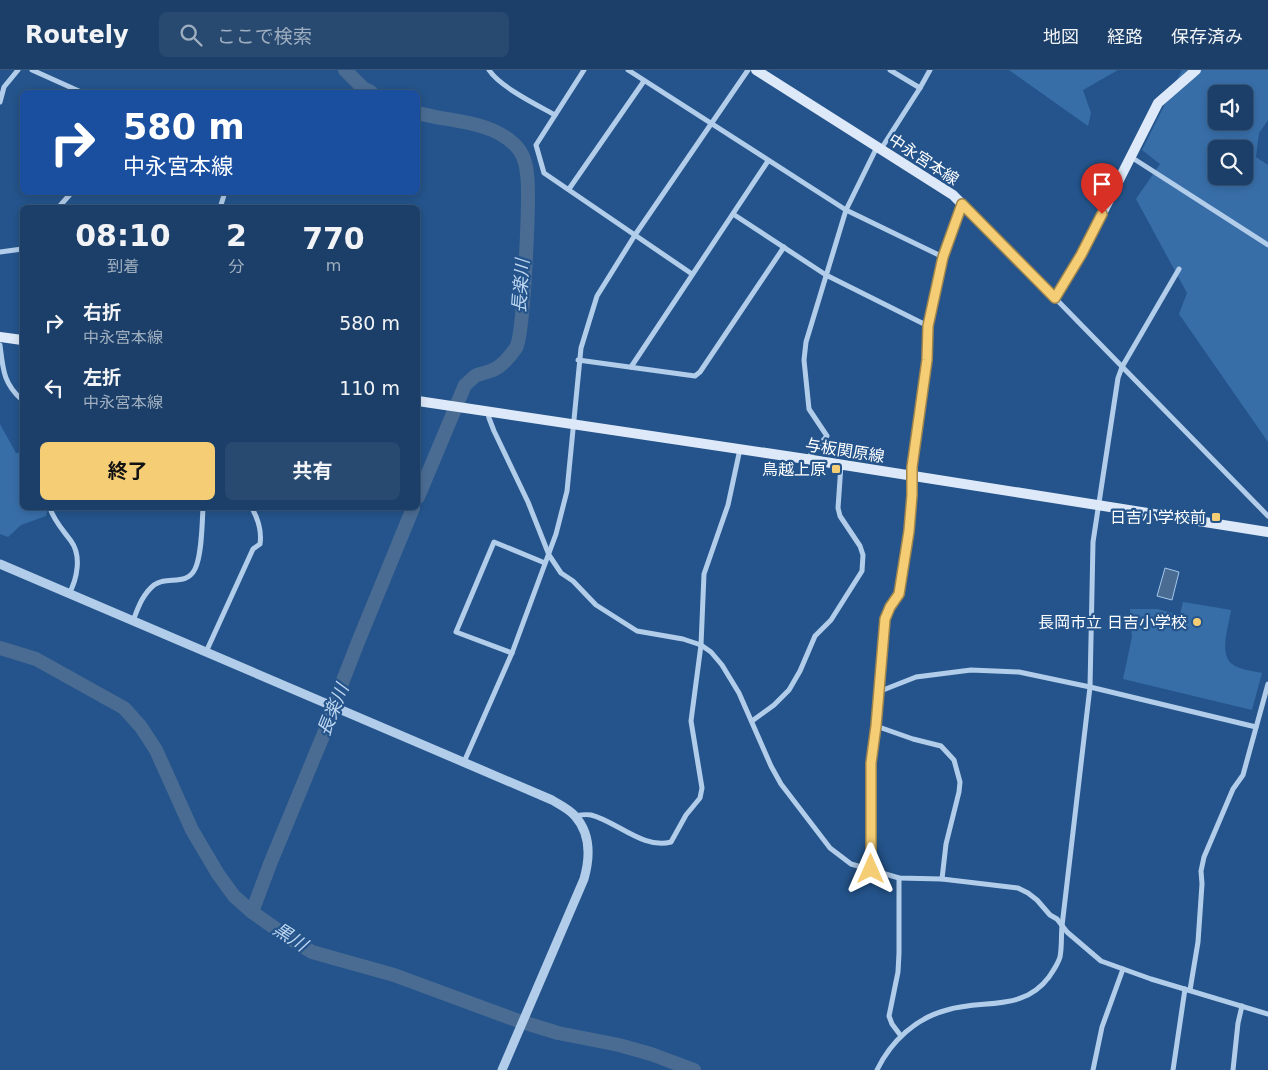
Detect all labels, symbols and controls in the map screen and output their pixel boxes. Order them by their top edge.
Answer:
search box [159,12,509,57]
text: Routely [25,21,129,49]
icon: search [177,21,205,49]
text: ここで検索 [217,25,312,47]
text: 地図 [1043,26,1079,47]
text: 経路 [1107,26,1143,47]
text: 保存済み [1171,26,1243,47]
map controls [1208,85,1253,185]
button: sound [1208,85,1253,130]
text: 580 m [123,107,245,147]
icon: right [40,110,105,175]
street label: 中永宮本線 [885,130,962,189]
button: search [1208,140,1253,185]
text: 中永宮本線 [123,154,233,179]
pin [1081,163,1123,214]
icon: arrive [1088,170,1116,198]
text: 08:10 [75,218,171,253]
text: 2 [226,218,247,253]
text: 770 [302,221,365,256]
text: m [326,256,341,275]
water label: 長楽川 [508,256,533,314]
text: 到着 [107,257,139,276]
text: 分 [228,257,244,276]
text: 右折 [83,301,121,323]
icon: right [40,309,68,337]
text: 580 m [339,312,400,334]
text: 中永宮本線 [83,328,163,347]
text: 左折 [83,366,121,388]
icon: left [40,374,68,402]
text: 110 m [339,377,400,399]
text: 中永宮本線 [83,393,163,412]
street label: 与板関原線 [804,435,886,466]
button: 終了 [40,442,215,500]
button: 共有 [225,442,400,500]
place label: 鳥越上原 [762,460,826,479]
marker: 鳥越上原 [830,463,842,475]
place label: 日吉小学校前 [1110,508,1206,527]
marker: 日吉小学校前 [1210,511,1222,523]
place label: 長岡市立 日吉小学校 [1038,613,1187,632]
marker: 長岡市立 日吉小学校 [1191,616,1203,628]
water label: 長楽川 [313,679,353,739]
position arrow [844,842,896,894]
water label: 黒川 [269,918,313,956]

